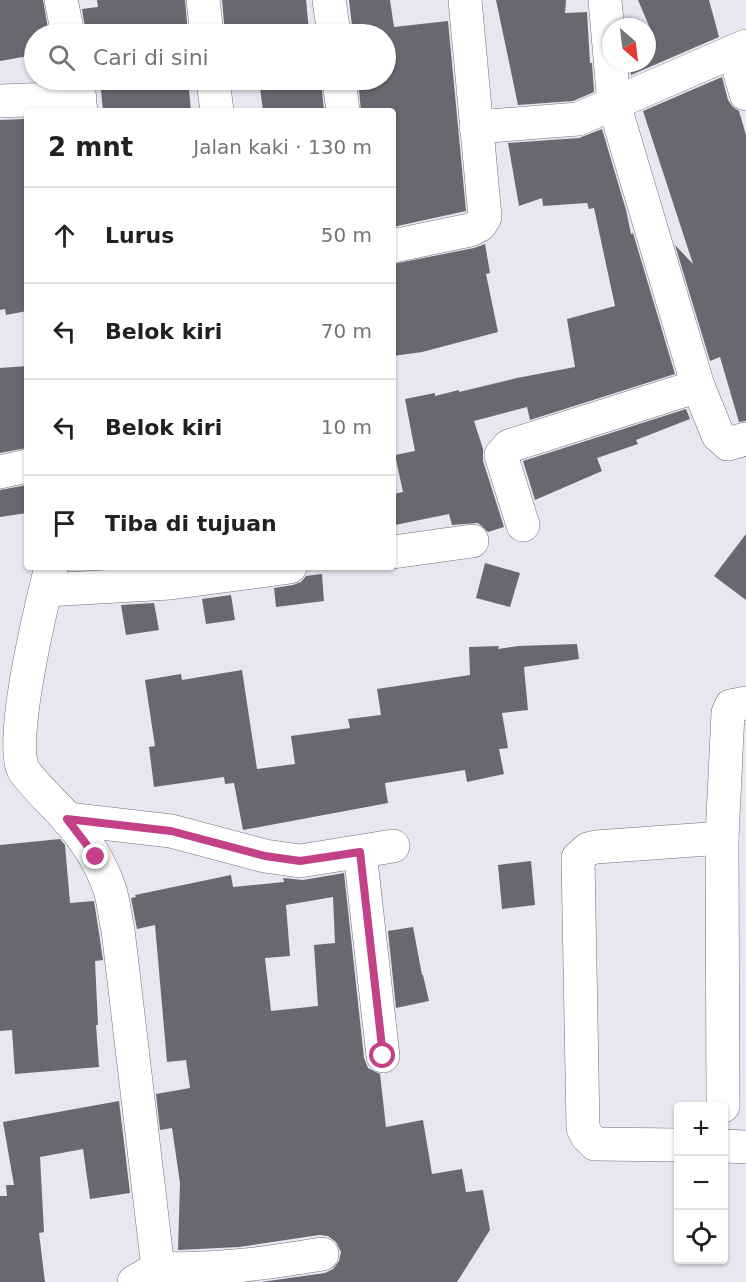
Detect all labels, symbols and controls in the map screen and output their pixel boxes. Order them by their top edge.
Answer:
north arrow [602,18,656,72]
search box [24,24,396,90]
icon: search [45,41,78,74]
text: Cari di sini [93,45,209,70]
text: 2 mnt [48,132,133,162]
text: Jalan kaki · 130 m [193,135,372,159]
icon: ahead [48,219,81,252]
text: Lurus [105,223,174,248]
text: 50 m [321,223,372,247]
icon: left [48,315,81,348]
text: Belok kiri [105,319,222,344]
text: 70 m [321,319,372,343]
icon: left [48,411,81,444]
text: Belok kiri [105,415,222,440]
text: 10 m [321,415,372,439]
icon: arrive [48,507,81,540]
text: Tiba di tujuan [105,511,277,536]
route end [82,843,108,869]
route start [369,1042,395,1068]
map controls [674,1102,728,1264]
button: + [674,1102,728,1156]
button: − [674,1156,728,1210]
button: locate [674,1210,728,1264]

